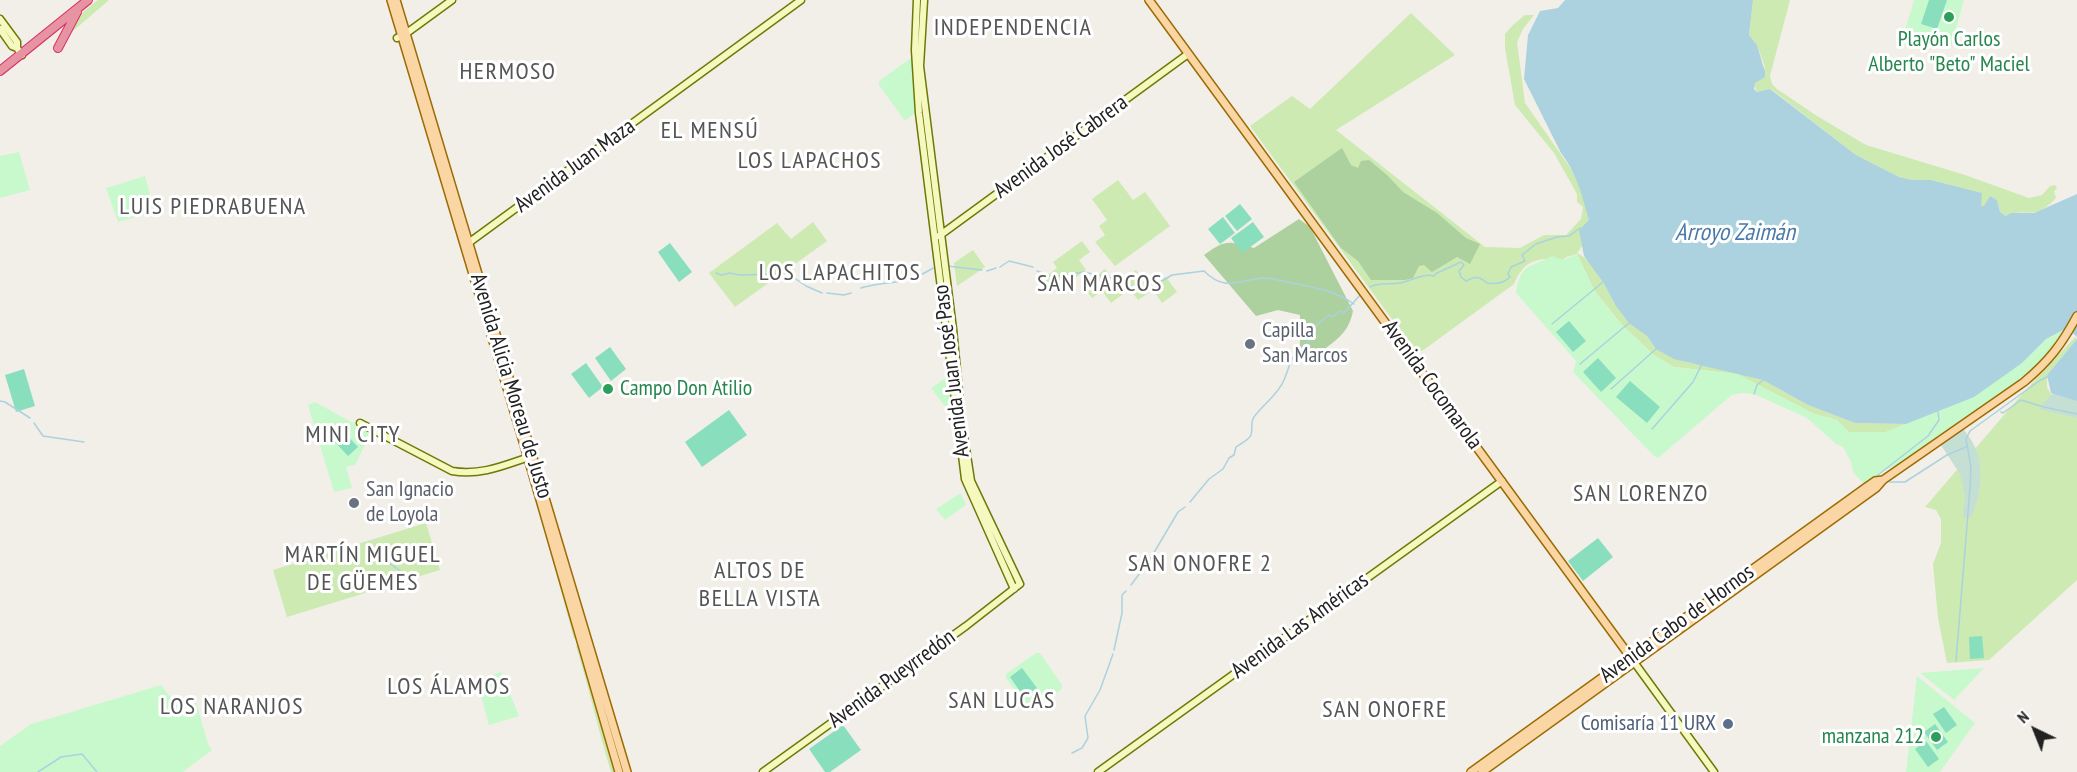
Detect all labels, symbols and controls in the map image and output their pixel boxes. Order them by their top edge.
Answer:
marker: Playón Carlos Alberto "Beto" Maciel [1942,10,1956,24]
district label: INDEPENDENCIA [934,14,1092,42]
place label: Playón Carlos Alberto "Beto" Maciel [1868,27,2030,78]
district label: HERMOSO [459,58,557,86]
street label: Avenida José Cabrera [989,90,1133,204]
street label: Avenida Juan Maza [510,114,640,218]
district label: EL MENSÚ [661,117,759,145]
district label: LOS LAPACHOS [738,147,882,175]
district label: LUIS PIEDRABUENA [119,193,307,221]
water label: Arroyo Zaimán [1675,219,1795,247]
district label: LOS LAPACHITOS [759,259,921,287]
street label: Avenida Alicia Moreau de Justo [464,270,558,502]
district label: SAN MARCOS [1037,270,1163,298]
street label: Avenida Juan José Paso [928,283,976,459]
street label: Avenida Cocomarola [1376,315,1488,455]
place label: Capilla San Marcos [1262,318,1348,370]
marker: Capilla San Marcos [1243,337,1257,351]
place label: Campo Don Atilio [620,376,752,402]
marker: Campo Don Atilio [601,382,615,396]
district label: MINI CITY [305,421,401,449]
place label: San Ignacio de Loyola [366,477,454,528]
district label: SAN LORENZO [1573,480,1709,508]
marker: San Ignacio de Loyola [347,496,361,510]
district label: MARTÍN MIGUEL DE GÜEMES [285,541,441,597]
district label: SAN ONOFRE 2 [1128,550,1272,578]
district label: ALTOS DE BELLA VISTA [699,557,821,613]
street label: Avenida Cabo de Hornos [1595,559,1759,689]
street label: Avenida Las Américas [1226,567,1374,685]
street label: Avenida Pueyrredón [823,624,961,734]
district label: LOS ÁLAMOS [387,673,511,701]
district label: SAN LUCAS [948,687,1056,715]
district label: LOS NARANJOS [160,693,304,721]
district label: SAN ONOFRE [1322,696,1448,724]
north arrow [2005,700,2065,760]
text: N [2013,707,2033,727]
place label: Comisaría 11 URX [1581,711,1716,737]
marker: Comisaría 11 URX [1721,717,1735,731]
place label: manzana 212 [1822,724,1924,750]
marker: manzana 212 [1929,730,1943,744]

